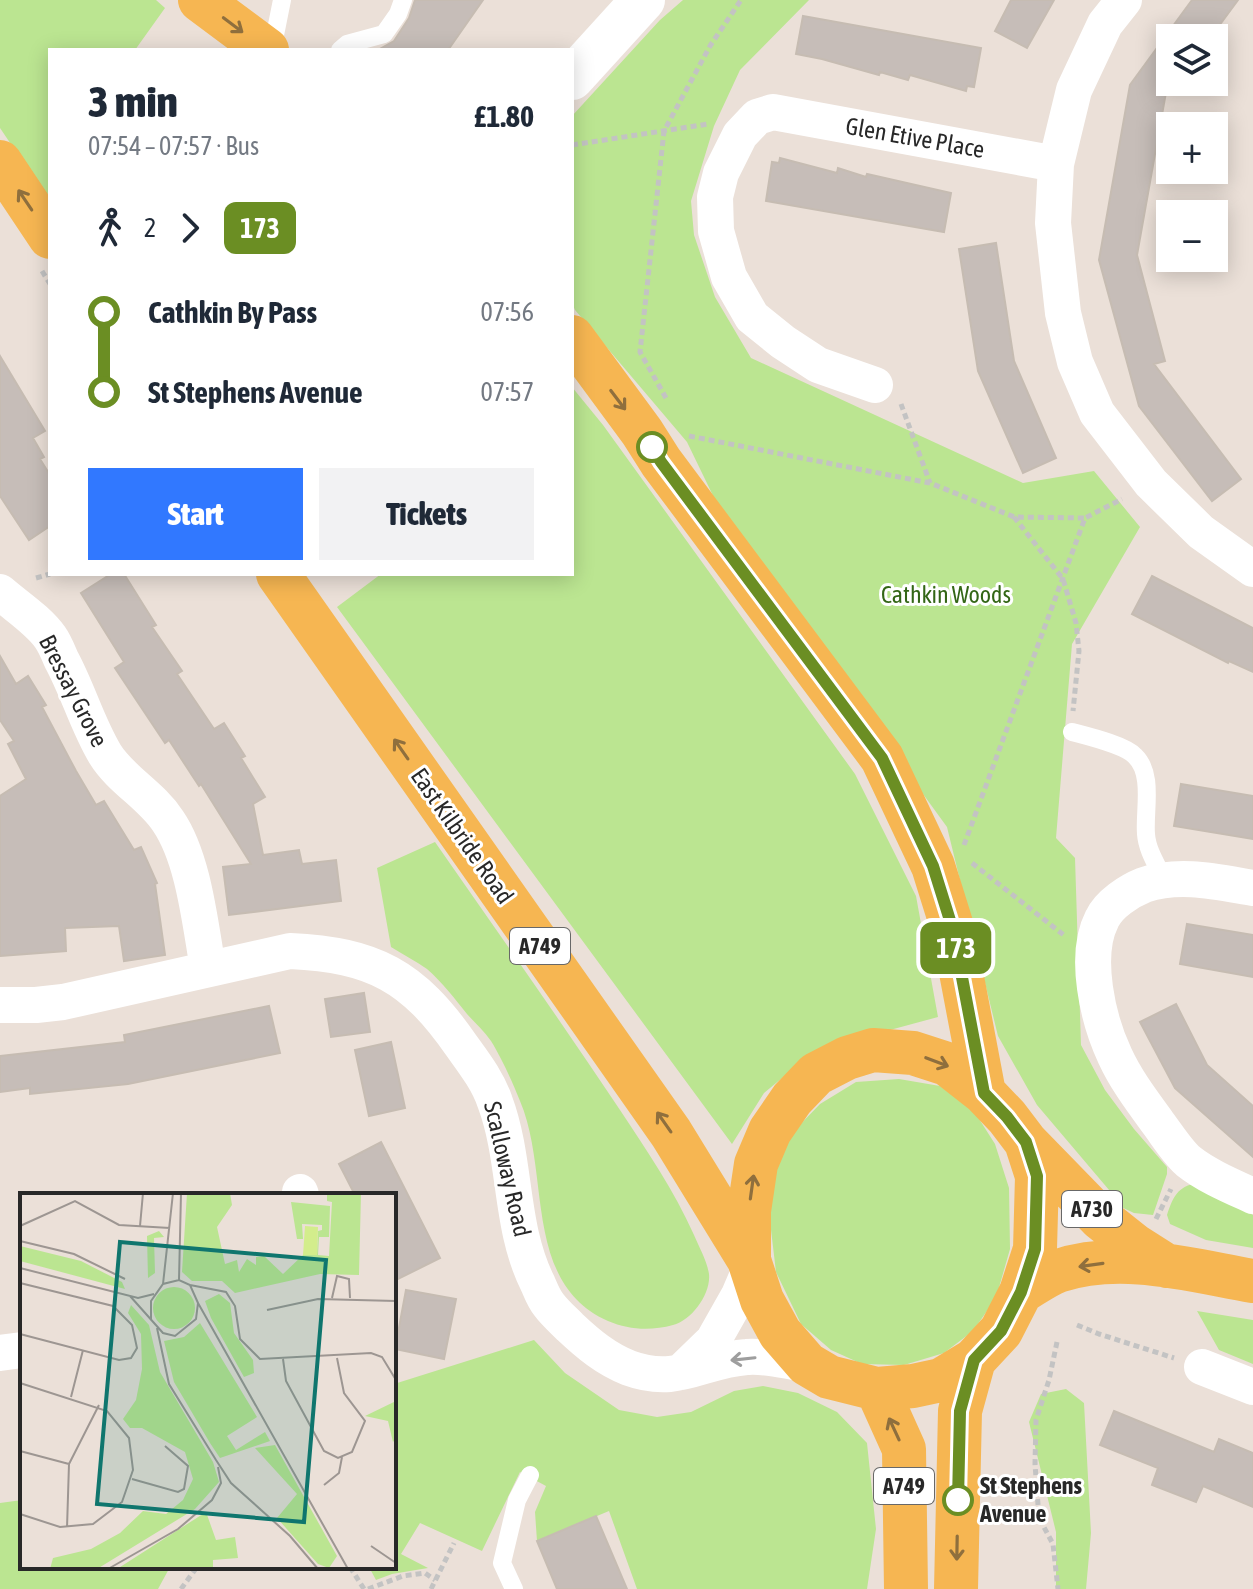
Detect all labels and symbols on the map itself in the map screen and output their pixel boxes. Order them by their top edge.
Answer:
one-way arrow [222,17,244,33]
street label: Glen Etive Place [844,112,986,163]
one-way arrow [17,189,33,212]
one-way arrow [610,389,627,410]
unlabelled marker [637,432,667,462]
park label: Cathkin Woods [881,581,1011,608]
street label: Bressay Grove [34,630,113,751]
one-way arrow [393,739,409,761]
street label: East Kilbride Road [406,763,519,909]
line badge: 173 [910,922,1002,974]
road number: A749 [510,928,570,964]
one-way arrow [924,1055,949,1070]
street label: Scalloway Road [479,1099,536,1239]
one-way arrow [656,1112,672,1134]
one-way arrow [745,1174,760,1200]
road number: A730 [1062,1191,1122,1227]
inset map [20,1193,396,1569]
one-way arrow [1079,1258,1104,1273]
one-way arrow [731,1352,756,1367]
one-way arrow [886,1417,901,1441]
road number: A749 [874,1468,934,1504]
place label: St Stephens Avenue [979,1472,1082,1527]
marker: St Stephens Avenue [943,1485,973,1515]
one-way arrow [949,1534,964,1561]

